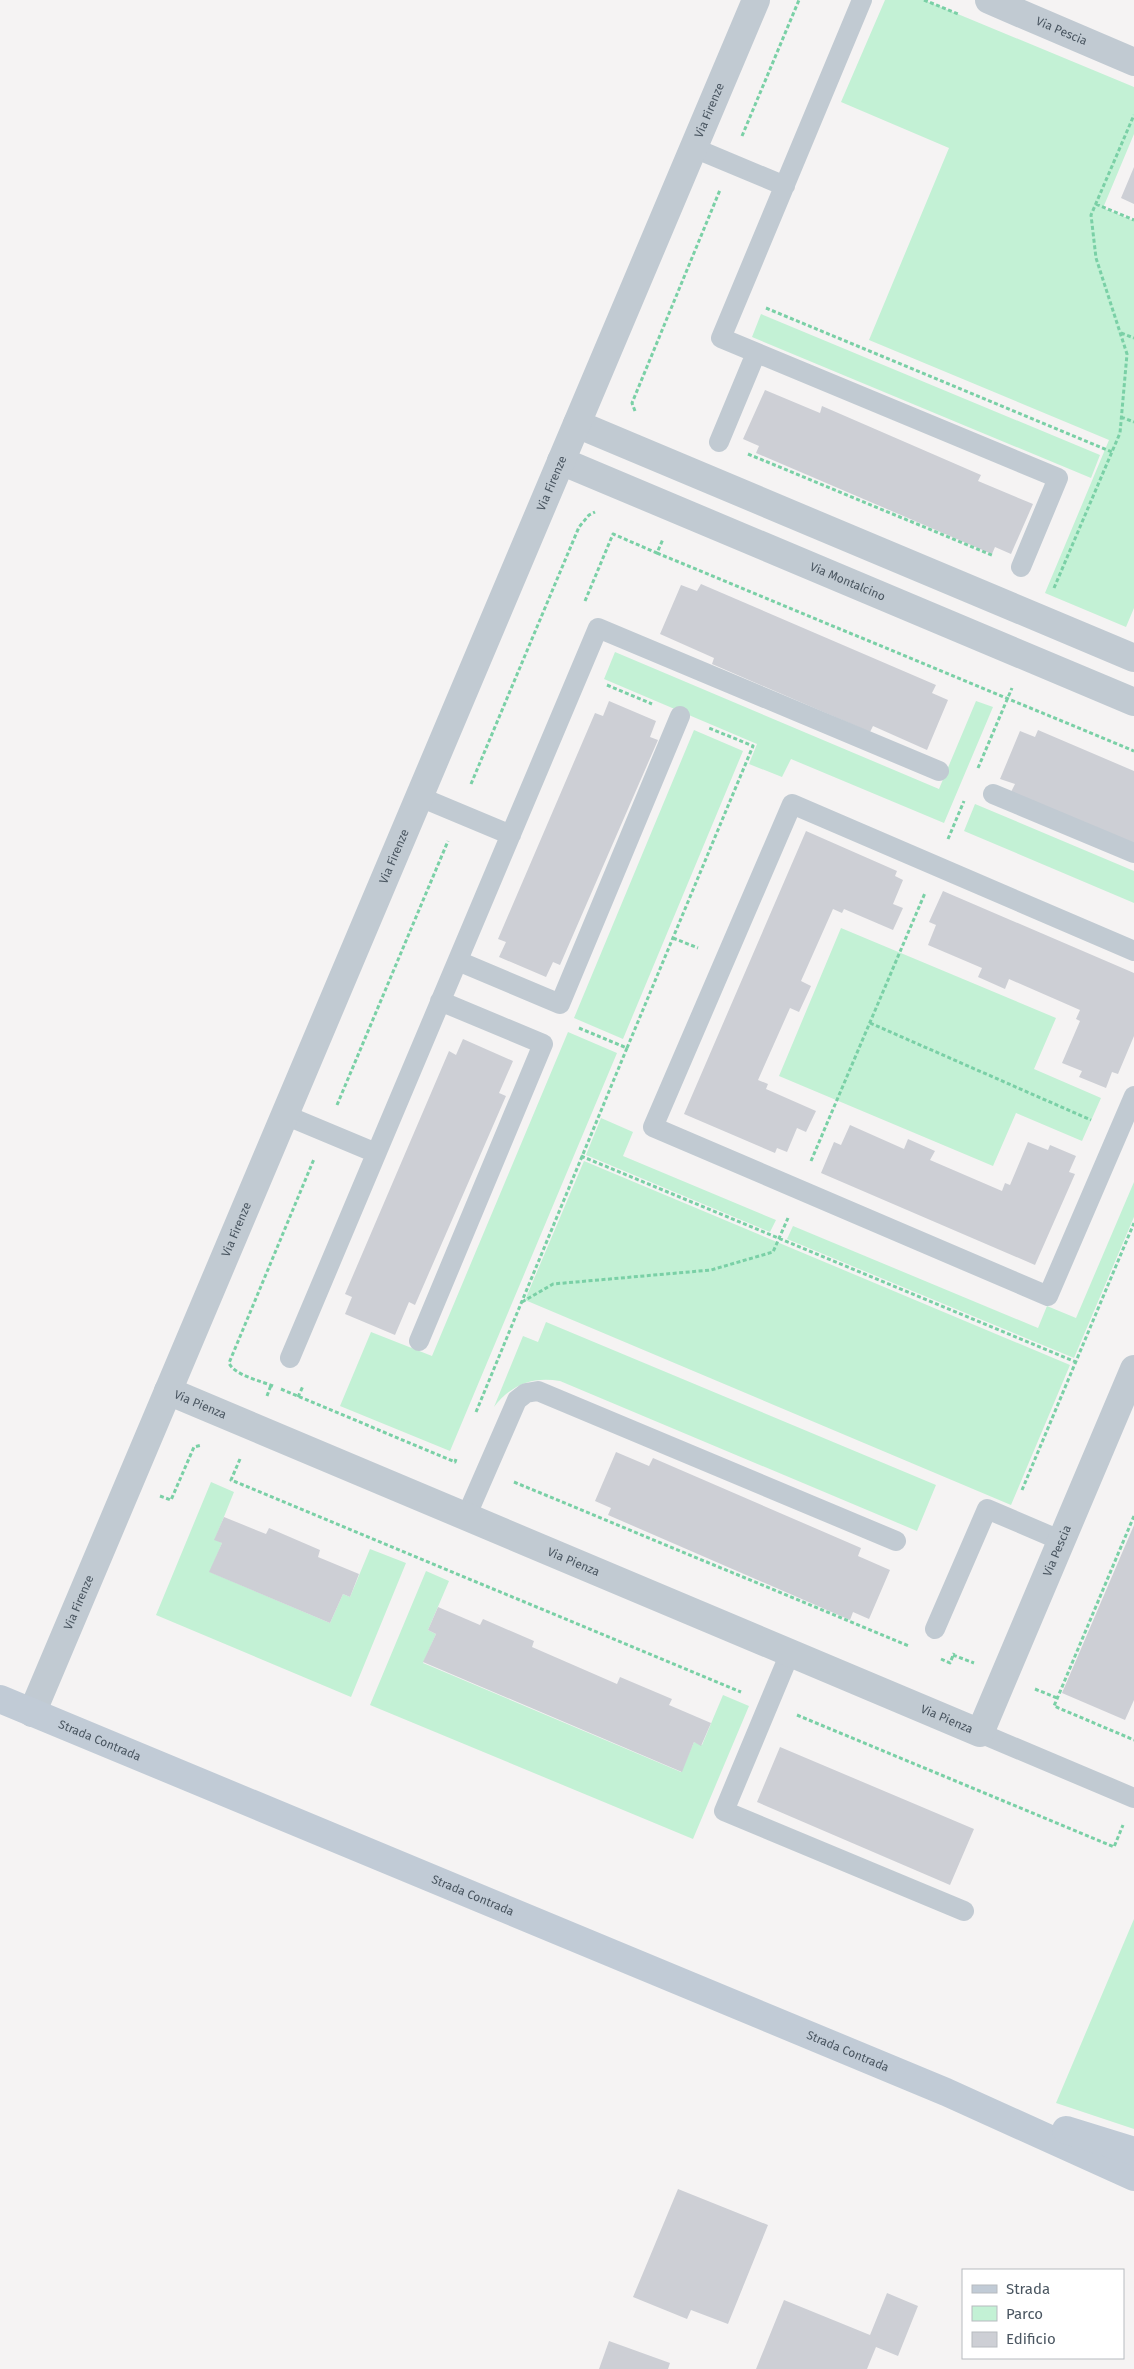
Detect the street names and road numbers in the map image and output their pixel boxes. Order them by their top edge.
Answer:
street label: Via Pescia [1034,14,1089,48]
street label: Via Firenze [692,81,727,140]
street label: Via Firenze [534,454,570,513]
street label: Via Montalcino [808,560,888,604]
street label: Via Firenze [376,827,412,886]
street label: Via Firenze [219,1200,254,1259]
street label: Via Pienza [172,1387,228,1422]
street label: Via Pescia [1040,1523,1074,1578]
street label: Via Pienza [545,1545,602,1579]
street label: Via Firenze [61,1573,97,1632]
street label: Via Pienza [919,1702,975,1736]
street label: Strada Contrada [56,1717,143,1764]
street label: Strada Contrada [430,1872,516,1919]
street label: Strada Contrada [804,2028,891,2075]

